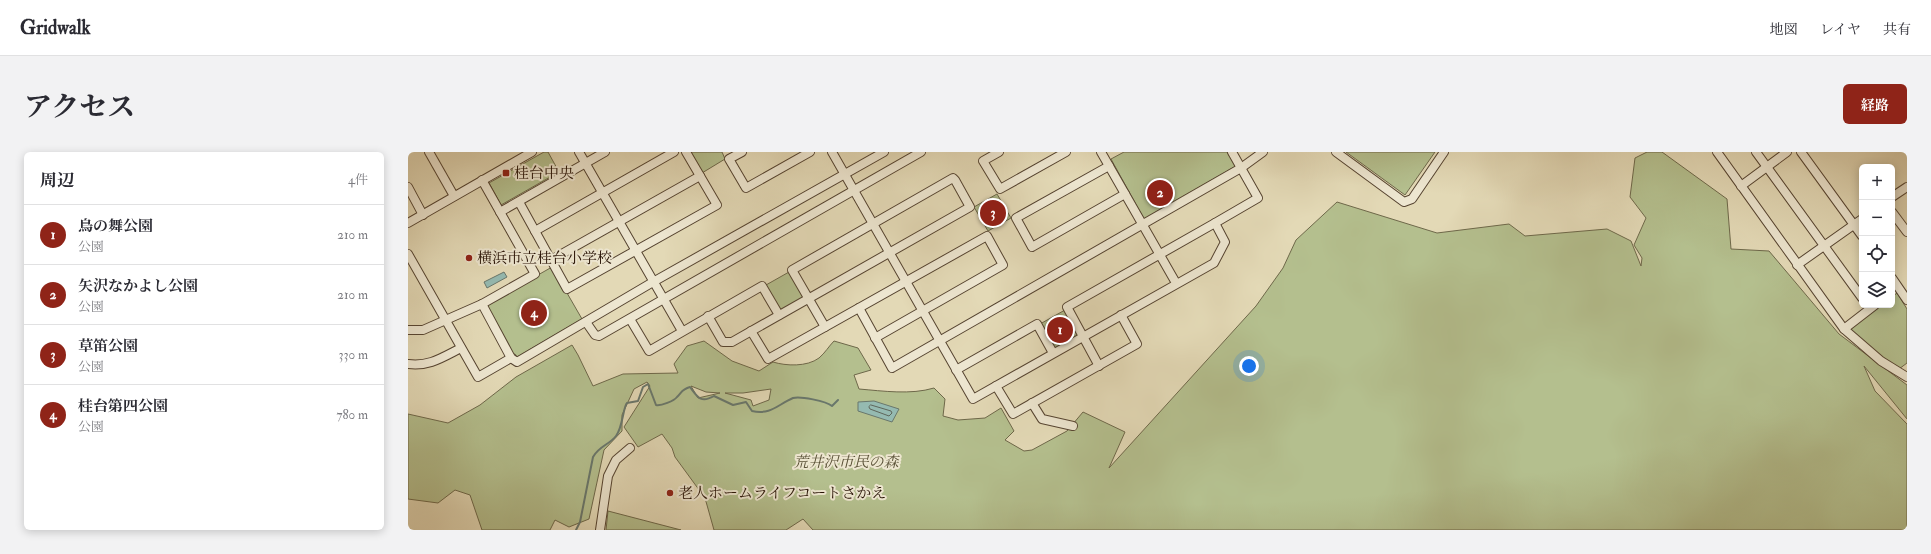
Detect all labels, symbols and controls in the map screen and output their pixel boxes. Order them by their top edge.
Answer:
text: Gridwalk [20,16,91,40]
text: 地図 [1770,21,1798,38]
text: レイヤ [1820,21,1861,38]
text: 共有 [1883,21,1911,38]
button: 経路 [1843,84,1907,124]
text: アクセス [24,90,135,125]
place label: 桂台中央 [514,164,574,183]
map controls [1859,164,1895,308]
button: + [1859,164,1895,200]
marker: 桂台中央 [501,168,511,178]
text: 周辺 [40,170,74,191]
text: 4件 [348,172,368,188]
pin: 2 [1147,178,1173,208]
pin: 3 [980,198,1006,228]
button: − [1859,200,1895,236]
text: 鳥の舞公園 [78,217,153,236]
text: 1 [51,227,55,243]
text: 210 m [337,227,368,243]
button: locate [1859,236,1895,272]
text: 公園 [78,239,104,255]
place label: 横浜市立桂台小学校 [477,249,612,268]
marker: 横浜市立桂台小学校 [464,253,474,263]
button: layers [1859,272,1895,308]
text: 矢沢なかよし公園 [78,277,198,296]
text: 2 [50,287,56,303]
text: 210 m [337,287,368,303]
pin: 4 [521,298,547,328]
text: 公園 [78,299,104,315]
pin: 1 [1047,315,1073,345]
text: 草笛公園 [78,337,138,356]
text: 3 [51,347,56,363]
text: 330 m [339,347,368,363]
your location [1239,356,1259,376]
text: 公園 [78,359,104,375]
text: 桂台第四公園 [78,397,168,416]
text: 4 [49,407,57,423]
text: 780 m [336,407,368,423]
text: 公園 [78,419,104,435]
park label: 荒井沢市民の森 [793,453,900,472]
place label: 老人ホームライフコートさかえ [678,484,886,503]
marker: 老人ホームライフコートさかえ [665,488,675,498]

